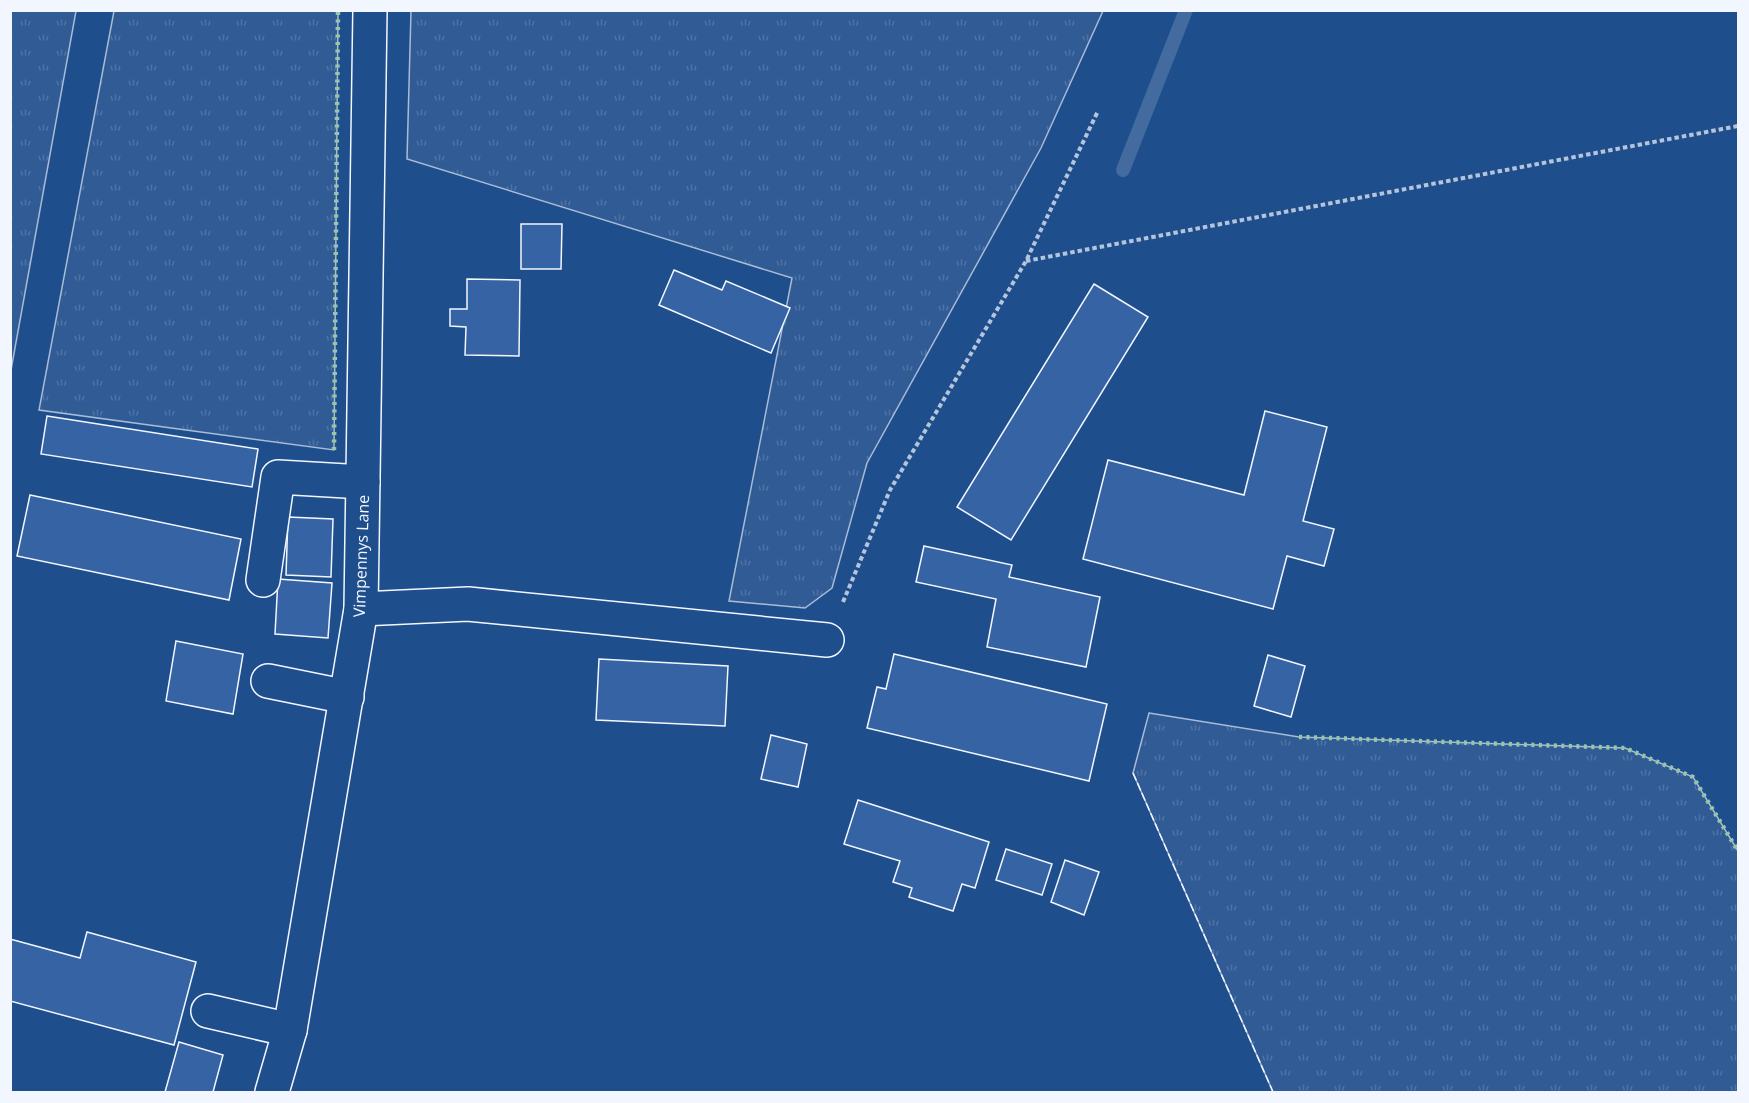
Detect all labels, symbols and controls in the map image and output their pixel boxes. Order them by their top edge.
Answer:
street label: Vimpennys Lane [348,494,374,618]

